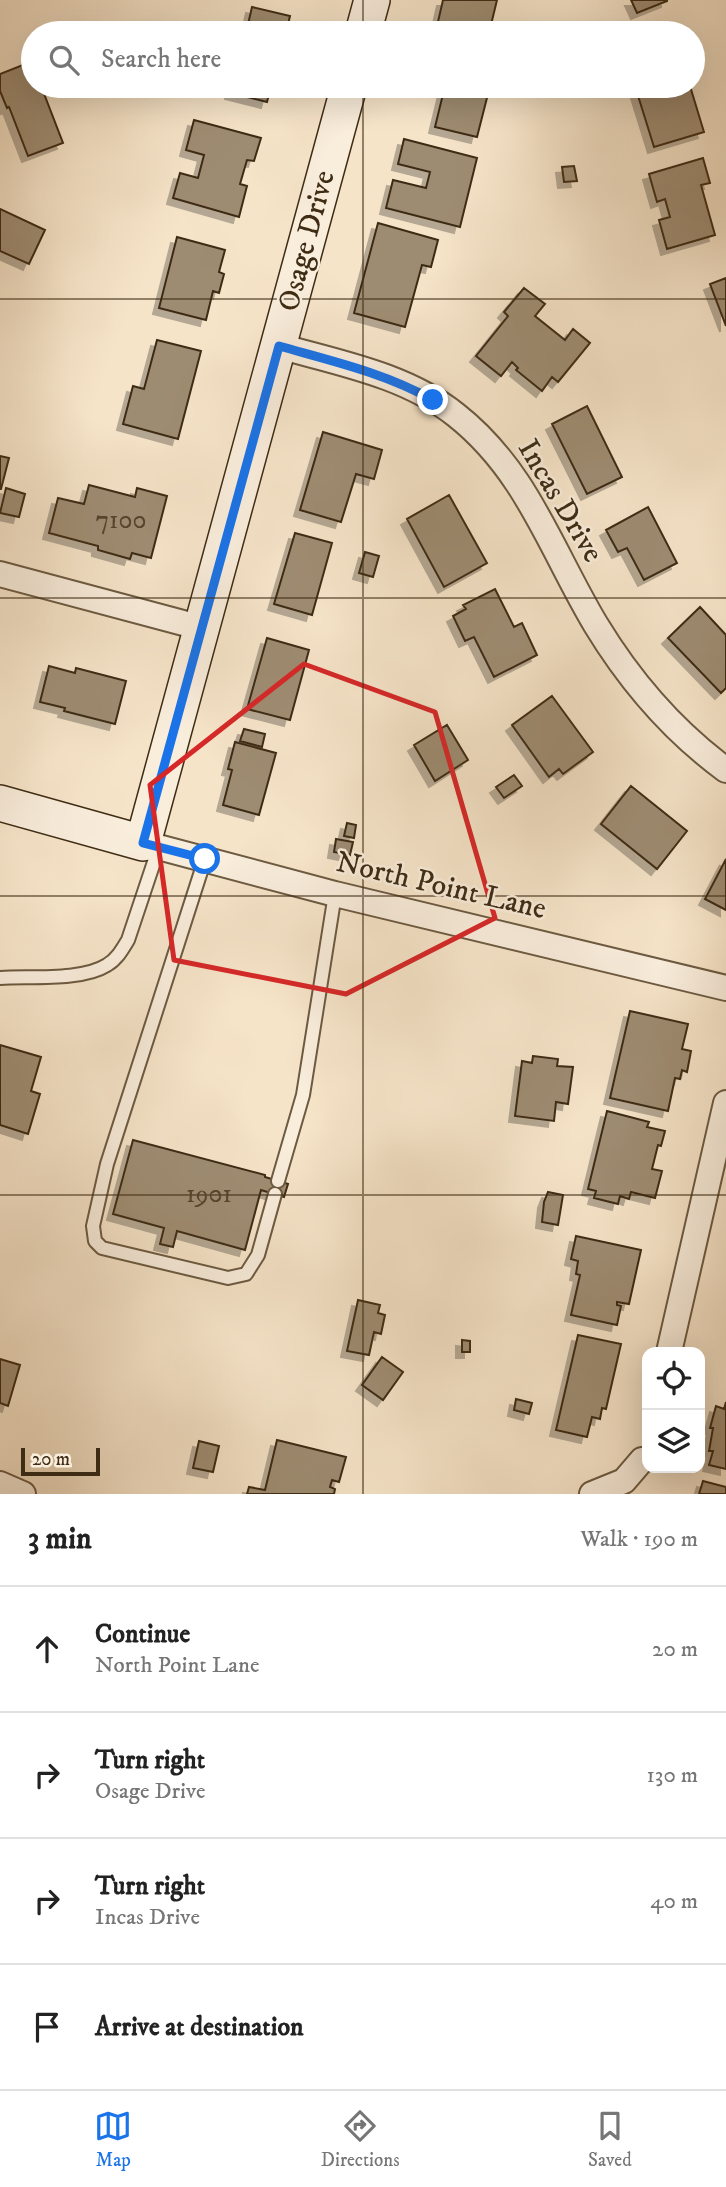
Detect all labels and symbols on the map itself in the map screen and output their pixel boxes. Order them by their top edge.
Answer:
street label: Osage Drive [270,167,344,315]
route end [417,384,448,415]
street label: Incas Drive [509,433,611,569]
house number: 7100 [95,504,147,537]
route start [189,843,220,874]
street label: North Point Lane [332,844,550,928]
house number: 1901 [186,1178,232,1211]
scale bar [21,1445,100,1477]

